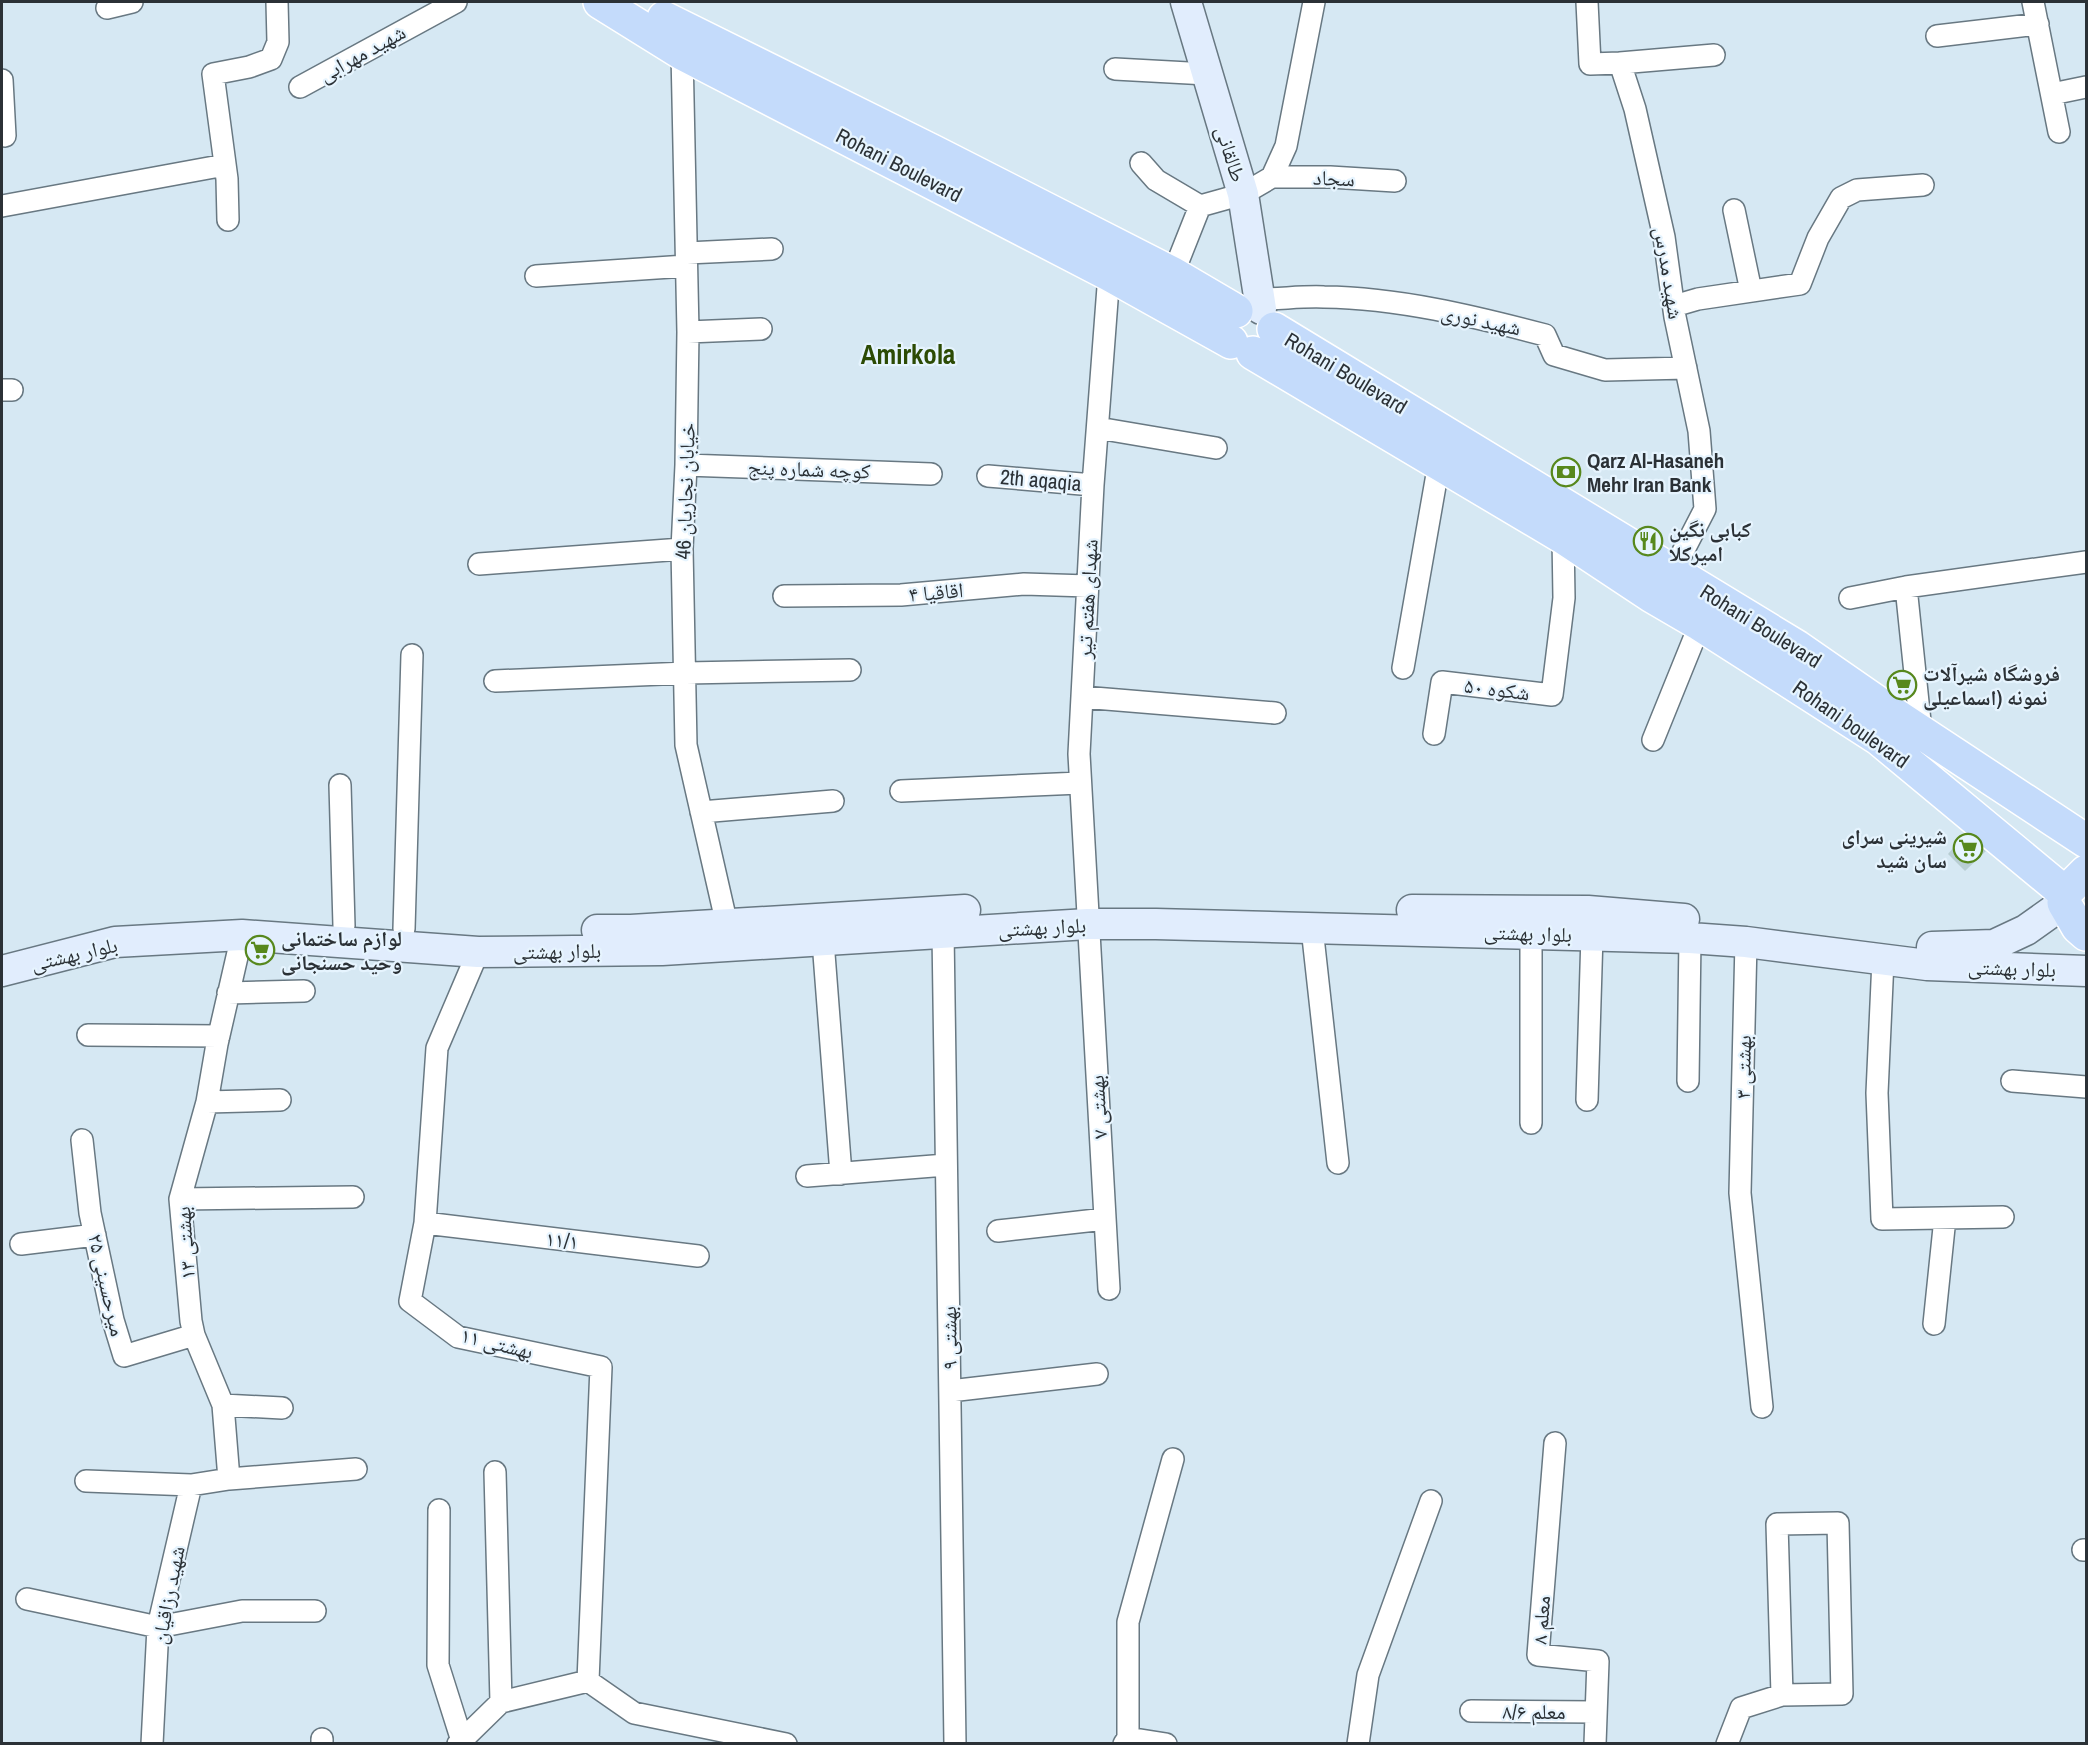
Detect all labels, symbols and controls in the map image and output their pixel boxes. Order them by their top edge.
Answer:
street label: شهید مهرابی [313,17,411,89]
street label: Rohani Boulevard [831,121,967,209]
street label: طالقانی [1209,122,1253,186]
street label: سجاد [1313,163,1355,193]
street label: شهید مدرس [1647,225,1691,321]
street label: شهید نوری [1438,297,1524,343]
street label: Rohani Boulevard [1279,325,1413,421]
district label: Amirkola [861,336,956,372]
street label: خیابان نجاریان 46 [668,422,702,560]
place label: Qarz Al-Hasaneh Mehr Iran Bank [1587,446,1724,499]
street label: کوچه شماره پنج [747,452,871,486]
bank icon: Qarz Al-Hasaneh Mehr Iran Bank [1550,456,1582,488]
street label: 2th aqaqia [999,462,1083,498]
place label: کبابی نگین امیرکلا [1669,515,1751,568]
restaurant icon: کبابی نگین امیرکلا [1632,525,1664,557]
street label: شهدای هفتم تیر [1069,538,1105,661]
street label: اقاقیا ۴ [907,575,965,609]
street label: Rohani Boulevard [1695,577,1827,675]
place label: فروشگاه شیرآلات نمونه (اسماعیلی [1923,659,2060,712]
supermarket icon: فروشگاه شیرآلات نمونه (اسماعیلی [1886,669,1918,701]
street label: شکوه ۵۰ [1463,671,1531,707]
street label: Rohani boulevard [1787,673,1915,775]
place label: شیرینی سرای سان شید [1842,822,1947,875]
supermarket icon: شیرینی سرای سان شید [1952,832,1984,864]
street label: بلوار بهشتی [997,910,1087,944]
street label: بلوار بهشتی [1483,917,1573,949]
place label: لوازم ساختمانی وحید حسنجانی [281,924,402,977]
street label: بلوار بهشتی [28,930,120,978]
supermarket icon: لوازم ساختمانی وحید حسنجانی [244,934,276,966]
street label: بلوار بهشتی [513,936,601,966]
street label: بلوار بهشتی [1967,952,2057,984]
street label: بهشتی ۳ [1728,1035,1758,1099]
street label: بهشتی ۷ [1082,1074,1114,1140]
street label: بهشتی ۱۳ [168,1205,202,1281]
street label: ۱۱/۱ [544,1224,580,1256]
street label: میرحسینی ۲۵ [81,1231,133,1339]
street label: بهشتی ۹ [934,1306,964,1370]
street label: بهشتی ۱۱ [458,1320,536,1366]
street label: شهید رزاقیان [144,1543,192,1647]
street label: معلم ۸ [1525,1595,1557,1645]
street label: معلم ۸/۶ [1503,1697,1565,1726]

